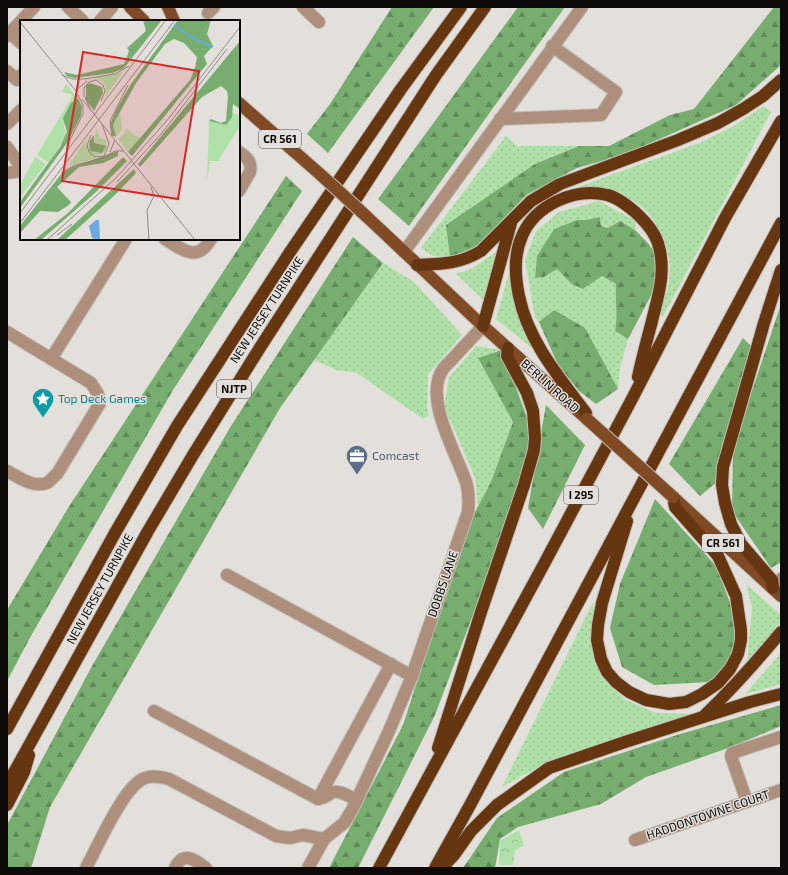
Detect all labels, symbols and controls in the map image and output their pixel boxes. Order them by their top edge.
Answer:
inset map [20,20,240,240]
road number: CR 561 [259,130,301,148]
street label: NEW JERSEY TURNPIKE [226,253,306,365]
street label: BERLIN ROAD [519,356,582,415]
road number: NJTP [217,380,251,398]
place icon: Top Deck Games [30,386,56,419]
place label: Top Deck Games [58,391,146,405]
office icon: Comcast [344,443,370,476]
place label: Comcast [372,448,420,462]
road number: I 295 [564,486,598,504]
street label: NEW JERSEY TURNPIKE [63,531,135,646]
road number: CR 561 [702,534,744,552]
street label: DOBBS LANE [424,548,460,619]
street label: HADDONTOWNE COURT [644,786,771,842]

